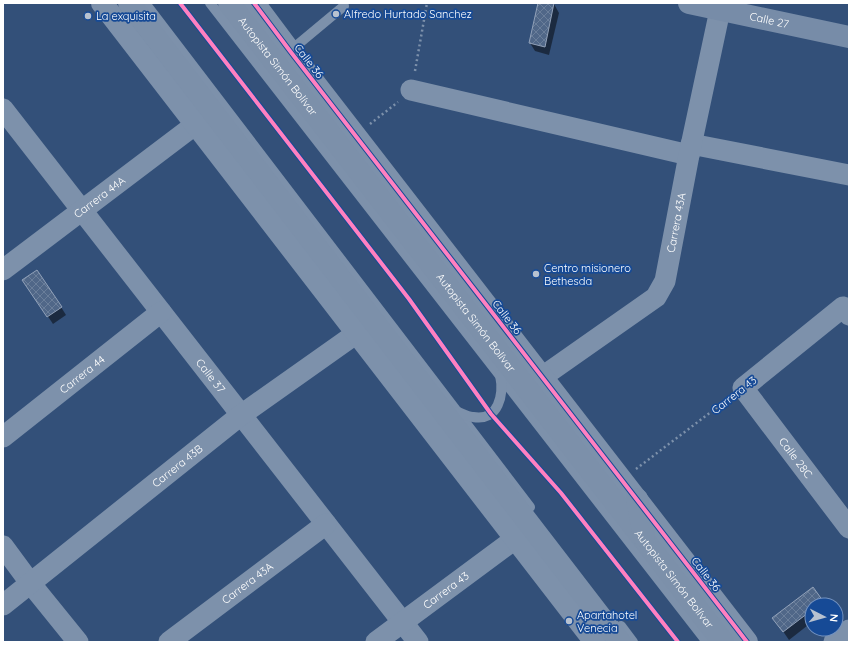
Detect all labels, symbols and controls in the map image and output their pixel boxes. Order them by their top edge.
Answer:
place label: Alfredo Hurtado Sanchez [344,7,472,21]
place label: La exquisita [96,9,156,23]
marker: Alfredo Hurtado Sanchez [331,9,341,19]
street label: Calle 27 [748,9,790,31]
marker: La exquisita [83,11,93,21]
street label: Autopista Simón Bolívar [235,14,321,119]
street label: Calle 36 [291,41,327,81]
street label: Carrera 44A [71,173,128,221]
street label: Carrera 43A [664,191,689,254]
place label: Centro misionero Bethesda [544,261,631,288]
marker: Centro misionero Bethesda [531,269,541,279]
street label: Autopista Simón Bolívar [433,270,519,375]
street label: Calle 36 [489,297,525,337]
street label: Carrera 44 [57,352,108,396]
street label: Calle 37 [193,356,229,396]
street label: Carrera 43 [709,373,760,417]
street label: Calle 28C [776,435,816,481]
street label: Carrera 43B [149,441,205,490]
street label: Autopista Simón Bolívar [632,527,717,632]
street label: Calle 36 [688,554,724,594]
street label: Carrera 43A [219,559,276,607]
street label: Carrera 43 [420,568,472,612]
north arrow [804,597,844,637]
place label: Apartahotel Venecia [577,608,637,635]
text: N [827,613,841,623]
marker: Apartahotel Venecia [564,616,574,626]

